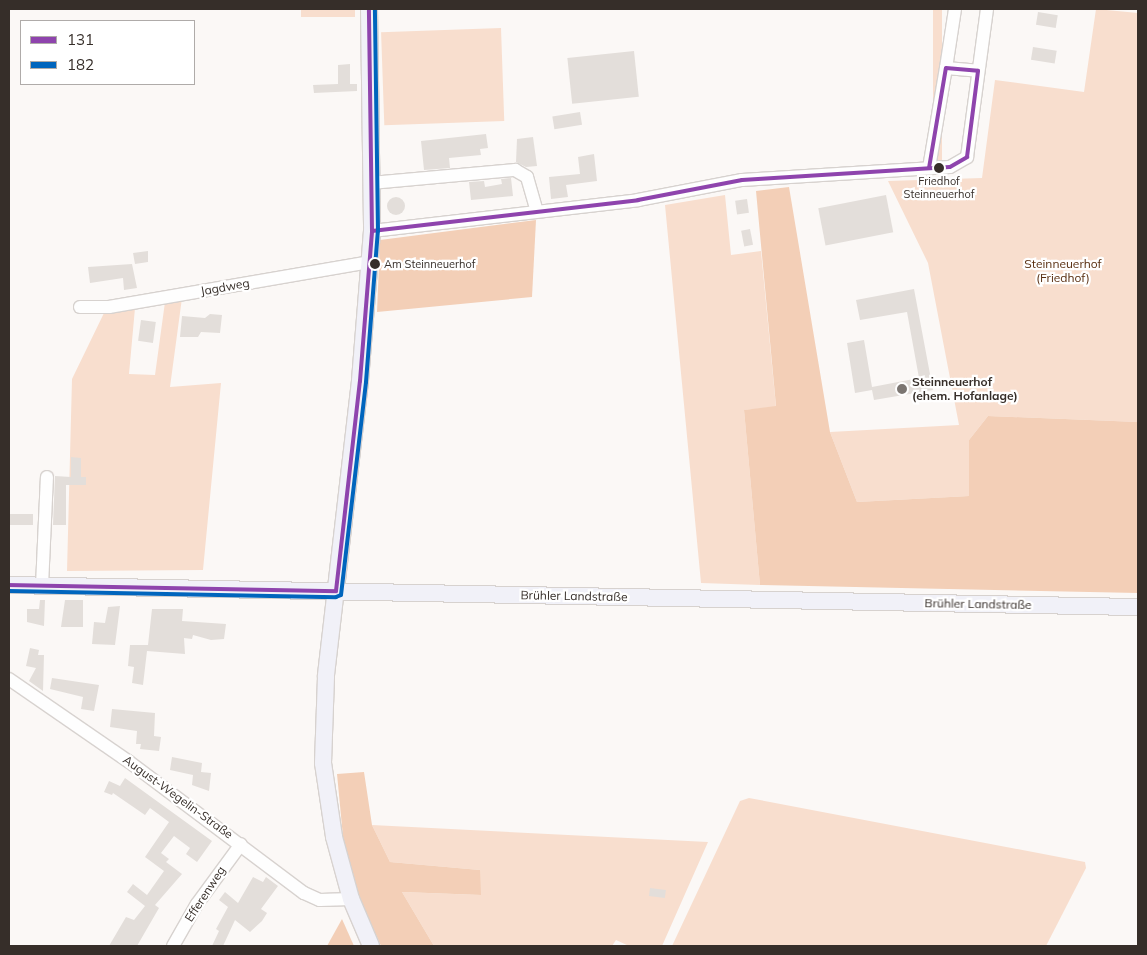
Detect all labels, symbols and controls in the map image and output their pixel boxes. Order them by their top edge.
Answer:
legend [20,20,195,85]
text: 131 [67,30,94,49]
text: 182 [67,55,94,74]
marker: Friedhof Steinneuerhof [934,163,944,173]
place label: Friedhof Steinneuerhof [904,175,974,201]
place label: Am Steinneuerhof [384,257,475,271]
park label: Steinneuerhof (Friedhof) [1024,257,1102,285]
marker: Am Steinneuerhof [370,259,380,269]
street label: Jagdweg [199,276,251,298]
place label: Steinneuerhof (ehem. Hofanlage) [912,375,1018,403]
marker: Steinneuerhof (ehem. Hofanlage) [896,383,908,395]
street label: Brühler Landstraße [520,588,628,604]
street label: Brühler Landstraße [924,596,1032,612]
street label: August-Wegelin-Straße [120,752,236,842]
street label: Efferenweg [182,864,228,924]

